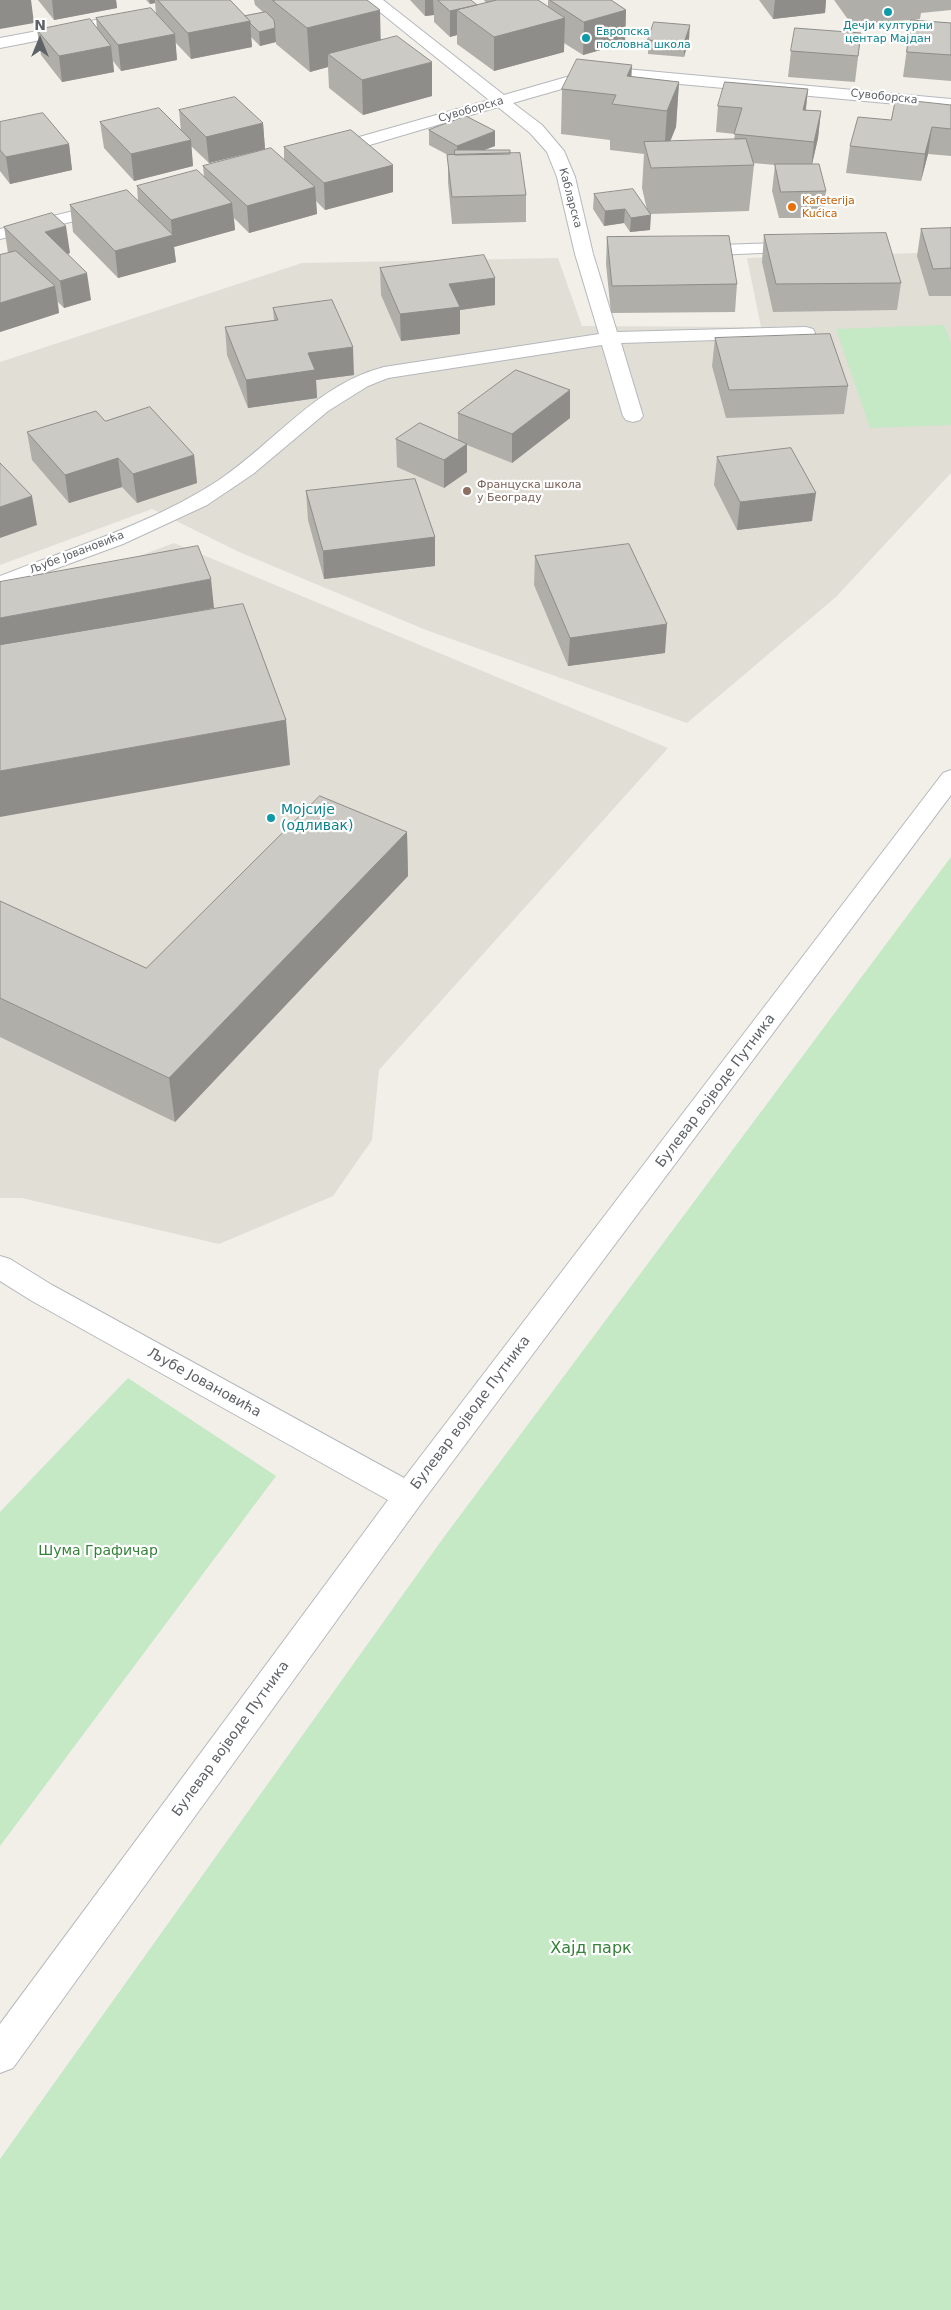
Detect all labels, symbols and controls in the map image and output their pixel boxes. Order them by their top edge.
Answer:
marker: Дечји културни центар Мајдан [882,6,894,18]
north arrow [15,15,65,65]
text: N [34,17,46,33]
place label: Дечји културни центар Мајдан [843,19,933,45]
place label: Европска пословна школа [596,25,691,51]
marker: Европска пословна школа [580,32,592,44]
street label: Сувоборска [850,87,918,107]
street label: Сувоборска [437,94,505,126]
street label: Кабларска [556,167,584,229]
place label: Kafeterija Kućica [802,194,855,220]
marker: Kafeterija Kućica [786,201,798,213]
place label: Француска школа у Београду [477,478,582,504]
marker: Француска школа у Београду [461,485,473,497]
street label: Љубе Јовановића [28,529,126,577]
place label: Мојсије (одливак) [281,802,354,834]
marker: Мојсије (одливак) [265,812,277,824]
street label: Булевар војводе Путника [653,1011,779,1171]
street label: Булевар војводе Путника [408,1333,534,1493]
street label: Љубе Јовановића [144,1345,264,1421]
park label: Шума Графичар [38,1543,158,1559]
street label: Булевар војводе Путника [169,1658,293,1820]
park label: Хајд парк [550,1939,632,1959]

